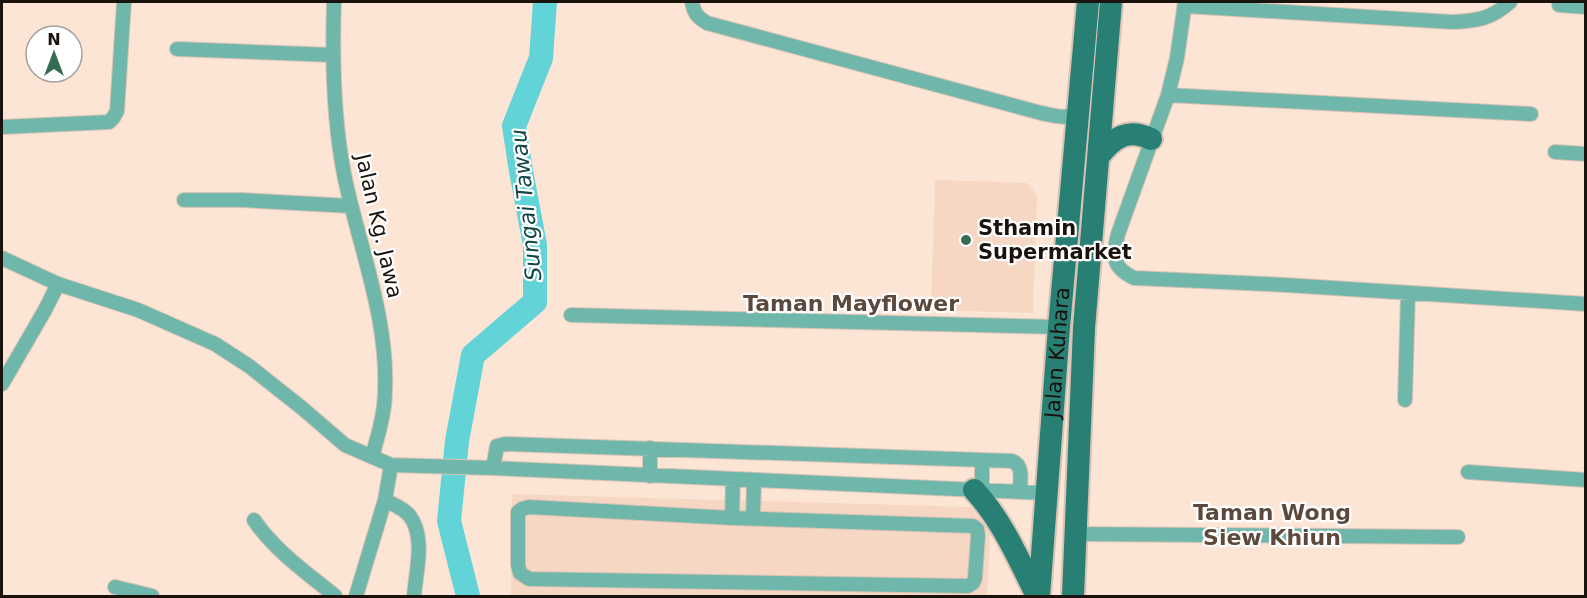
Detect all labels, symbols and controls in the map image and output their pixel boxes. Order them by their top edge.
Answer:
north arrow [24,24,84,84]
text: N [47,30,61,49]
water label: Sungai Tawau [506,128,546,282]
street label: Jalan Kg. Jawa [350,150,407,300]
place label: Sthamin Supermarket [978,216,1132,264]
marker: Sthamin Supermarket [959,233,973,247]
street label: Jalan Kuhara [1040,286,1075,421]
district label: Taman Mayflower [743,291,959,316]
district label: Taman Wong Siew Khiun [1193,500,1351,550]

